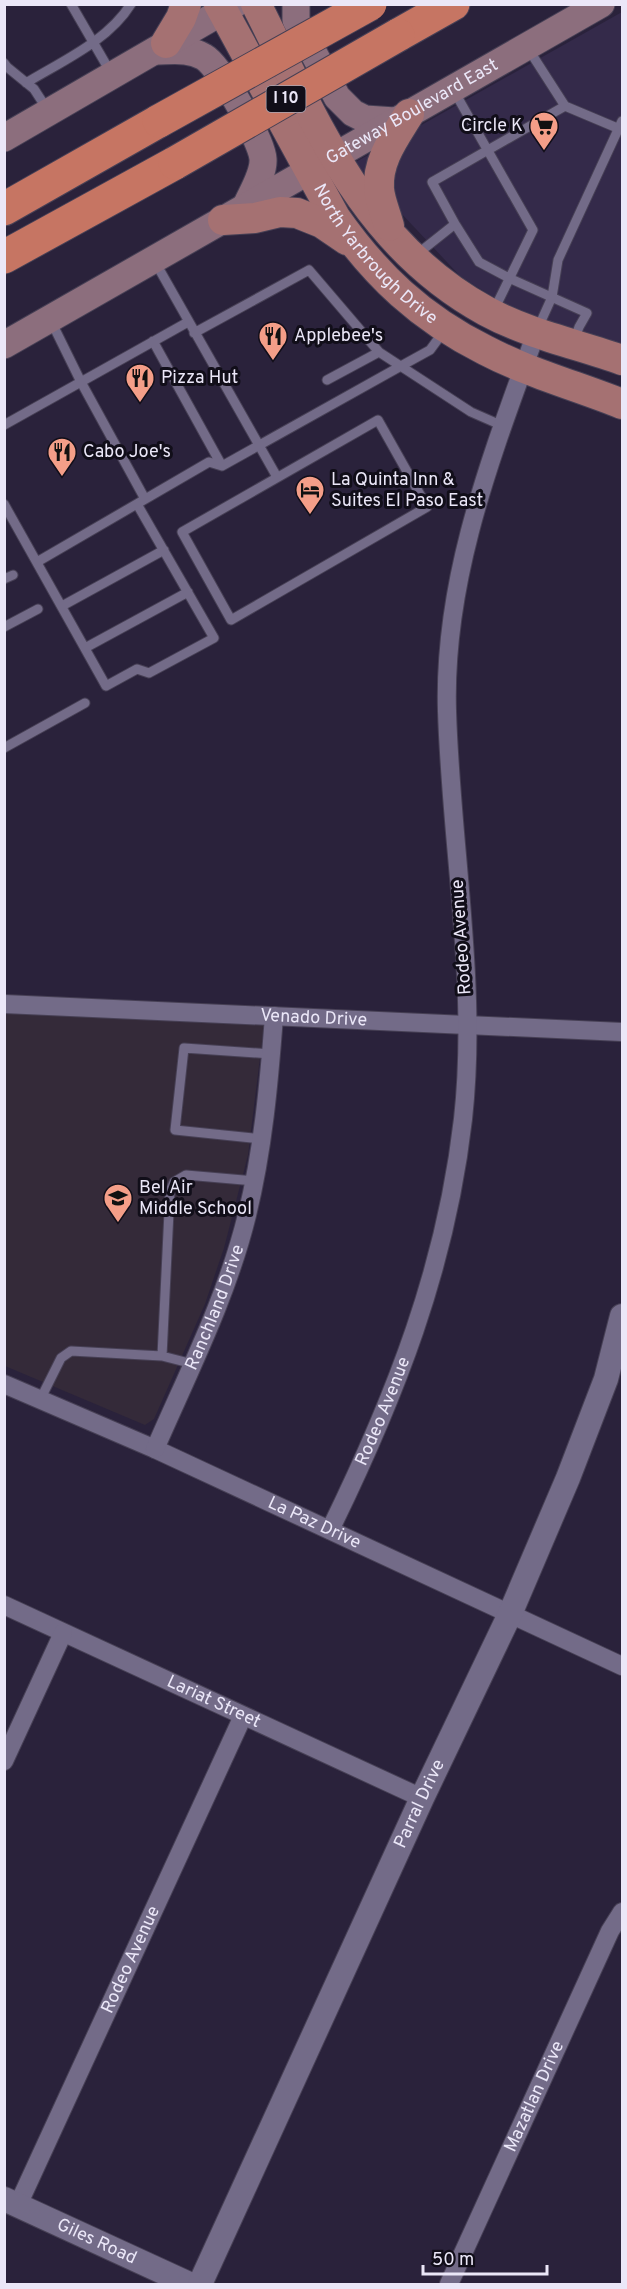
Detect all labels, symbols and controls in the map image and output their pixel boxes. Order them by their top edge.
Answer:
street label: Gateway Boulevard East [322,54,502,170]
road number: I 10 [266,86,306,112]
supermarket icon: Circle K [528,110,560,152]
place label: Circle K [461,115,523,138]
street label: North Yarbrough Drive [308,180,442,330]
restaurant icon: Applebee's [257,320,289,362]
place label: Applebee's [294,325,383,348]
restaurant icon: Pizza Hut [124,362,156,404]
place label: Pizza Hut [161,367,238,390]
restaurant icon: Cabo Joe's [46,436,78,478]
place label: Cabo Joe's [83,441,171,464]
place label: La Quinta Inn & Suites El Paso East [331,469,483,513]
hotel icon: La Quinta Inn & Suites El Paso East [294,474,326,516]
street label: Rodeo Avenue [446,878,478,996]
street label: Venado Drive [260,1004,368,1032]
place label: Bel Air Middle School [139,1177,252,1221]
school or university icon: Bel Air Middle School [102,1182,134,1224]
street label: Ranchland Drive [180,1242,250,1374]
street label: Rodeo Avenue [350,1354,416,1469]
street label: La Paz Drive [264,1491,365,1555]
street label: Lariat Street [163,1670,264,1733]
street label: Parral Drive [389,1756,450,1852]
street label: Rodeo Avenue [96,1902,166,2017]
street label: Mazatlan Drive [499,2037,570,2156]
street label: Giles Road [53,2213,140,2270]
scale bar [423,2238,548,2276]
text: 50 m [432,2249,474,2272]

